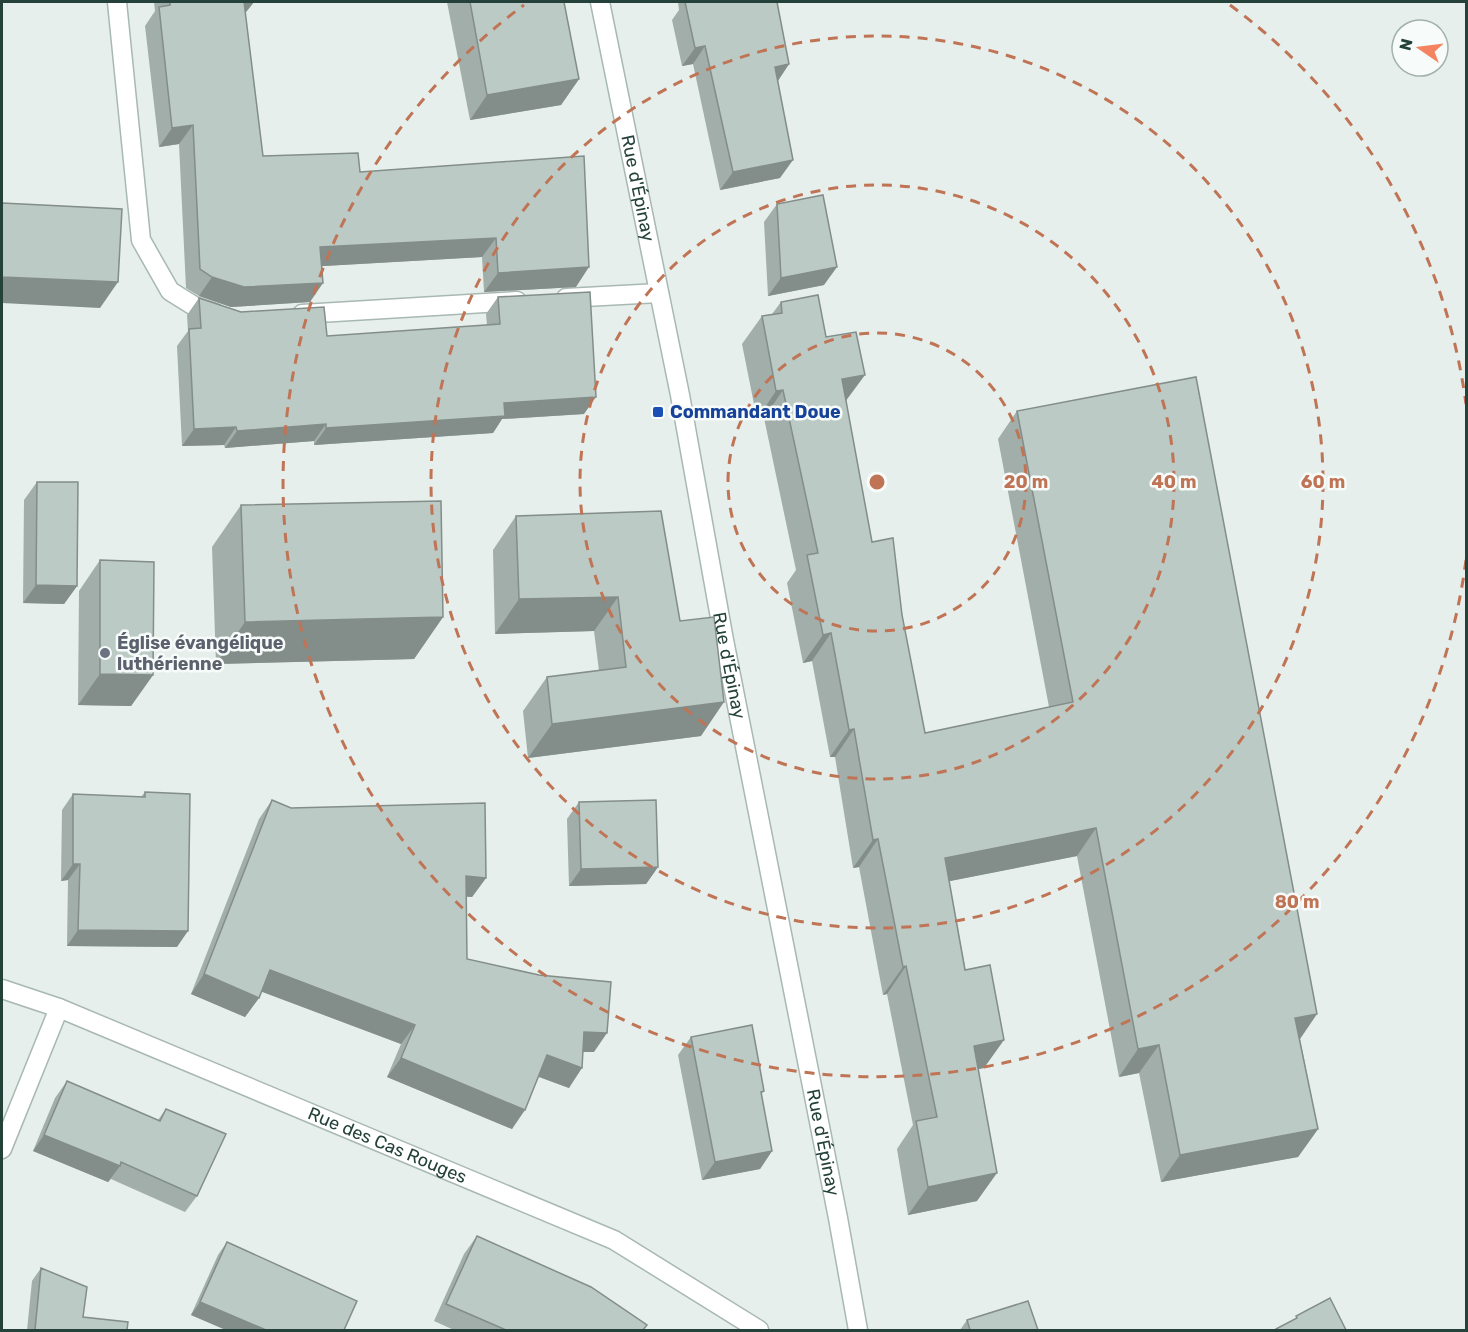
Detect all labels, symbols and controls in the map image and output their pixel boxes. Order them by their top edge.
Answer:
north arrow [1390,18,1450,78]
text: N [1395,37,1417,52]
street label: Rue d'Épinay [616,133,660,244]
place label: Commandant Doue [670,401,841,423]
marker: Commandant Doue [651,405,665,419]
text: 20 m [1004,471,1048,493]
text: 40 m [1152,471,1196,493]
text: 60 m [1301,471,1345,493]
centre of rings [867,472,887,492]
street label: Rue d'Épinay [708,610,750,721]
place label: Église évangélique luthérienne [117,632,284,675]
marker: Église évangélique luthérienne [98,646,112,660]
text: 80 m [1275,891,1319,913]
street label: Rue d'Épinay [802,1087,844,1198]
street label: Rue des Cas Rouges [305,1102,470,1188]

